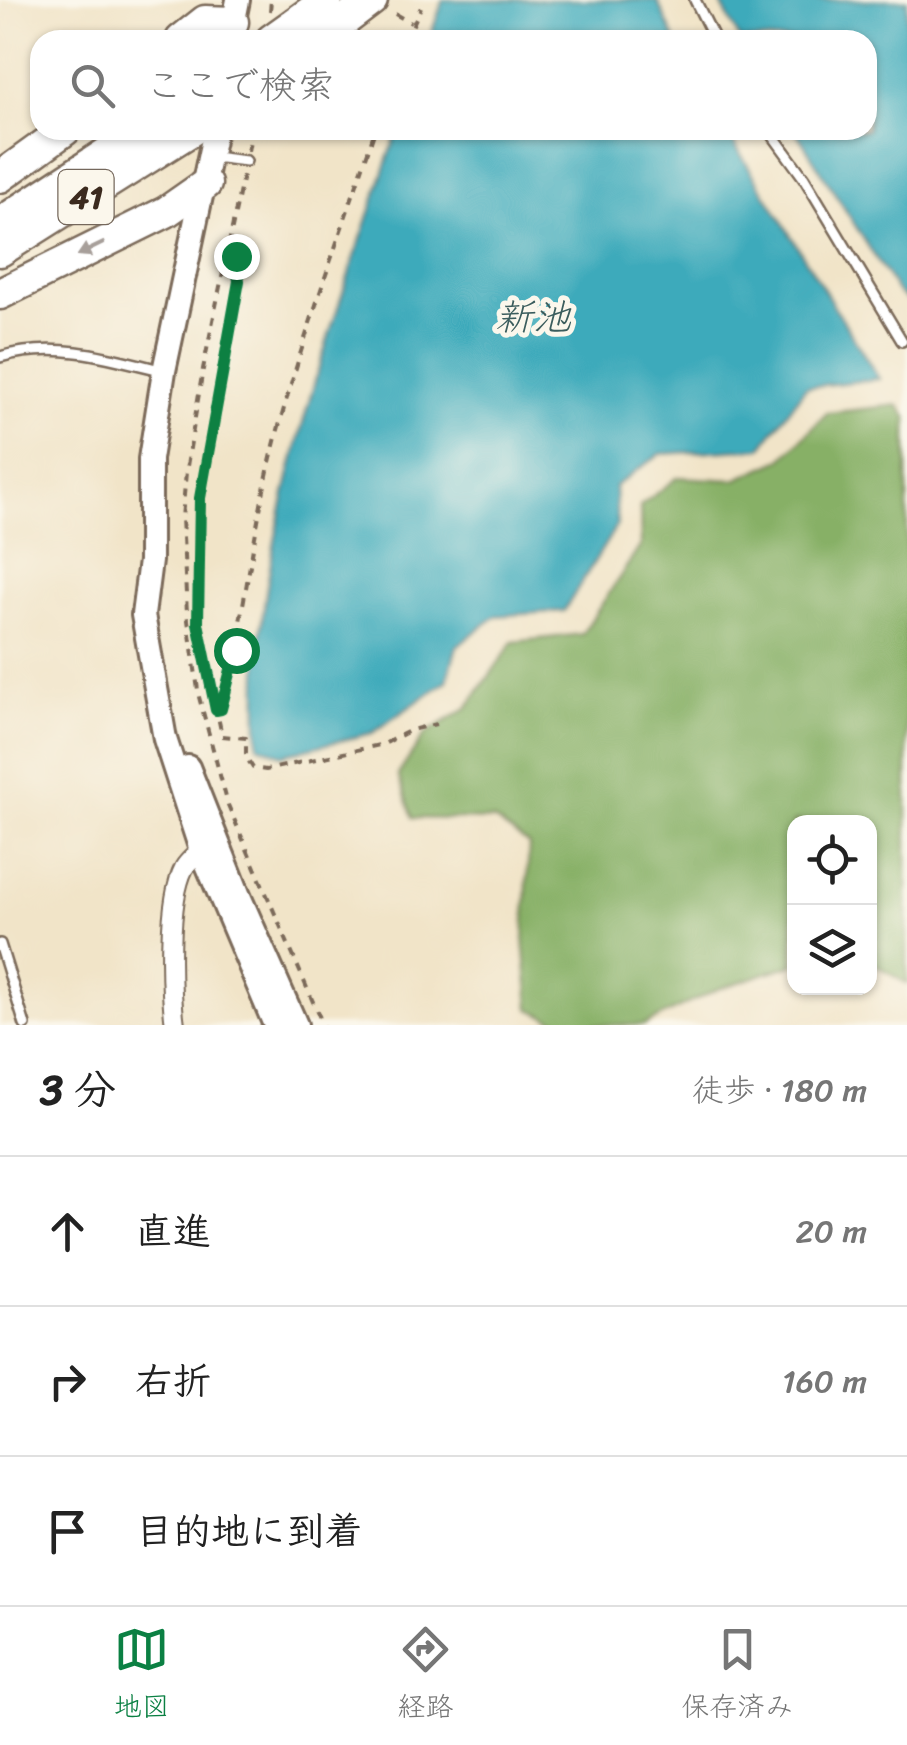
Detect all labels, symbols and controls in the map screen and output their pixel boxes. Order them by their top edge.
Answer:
search box [30,30,877,140]
text: ここで検索 [145,52,335,119]
icon: search [65,58,120,113]
road number: 41 [58,170,114,224]
route end [214,234,260,280]
one-way arrow [76,240,105,257]
water label: 新池 [495,284,572,351]
route start [214,628,260,674]
map controls [787,815,877,995]
button: locate [787,815,877,905]
button: layers [787,905,877,995]
text: 3 分 [40,1053,116,1127]
text: 徒歩 · 180 m [692,1062,867,1119]
text: 直進 [135,1198,211,1265]
text: 20 m [795,1203,867,1260]
icon: ahead [40,1204,95,1259]
text: 右折 [135,1348,211,1415]
text: 160 m [782,1353,867,1410]
icon: right [40,1354,95,1409]
text: 目的地に到着 [135,1498,363,1565]
icon: arrive [40,1504,95,1559]
tab: 地図 [114,1622,170,1731]
tab: 経路 [397,1622,453,1731]
tab: 保存済み [681,1622,793,1731]

